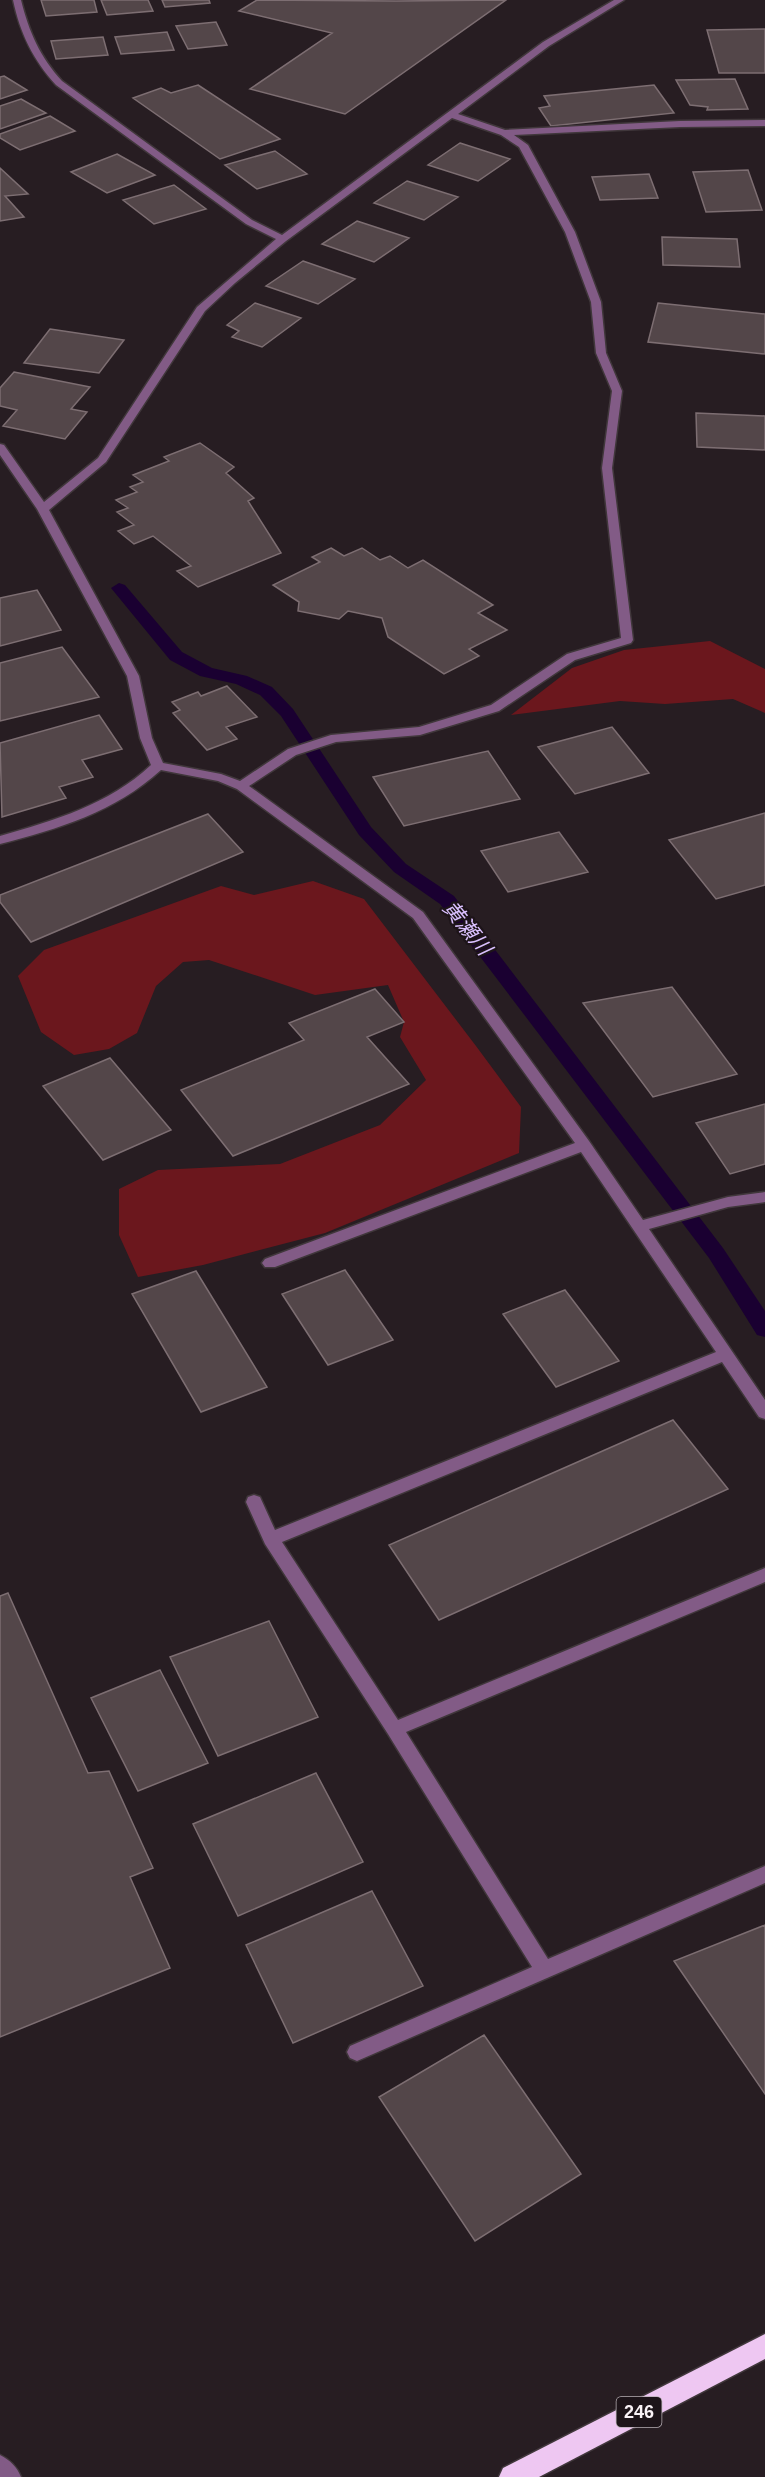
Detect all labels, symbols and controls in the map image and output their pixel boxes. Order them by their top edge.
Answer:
water label: 黄瀬川 [439,896,497,961]
road number: 246 [616,2397,662,2427]

